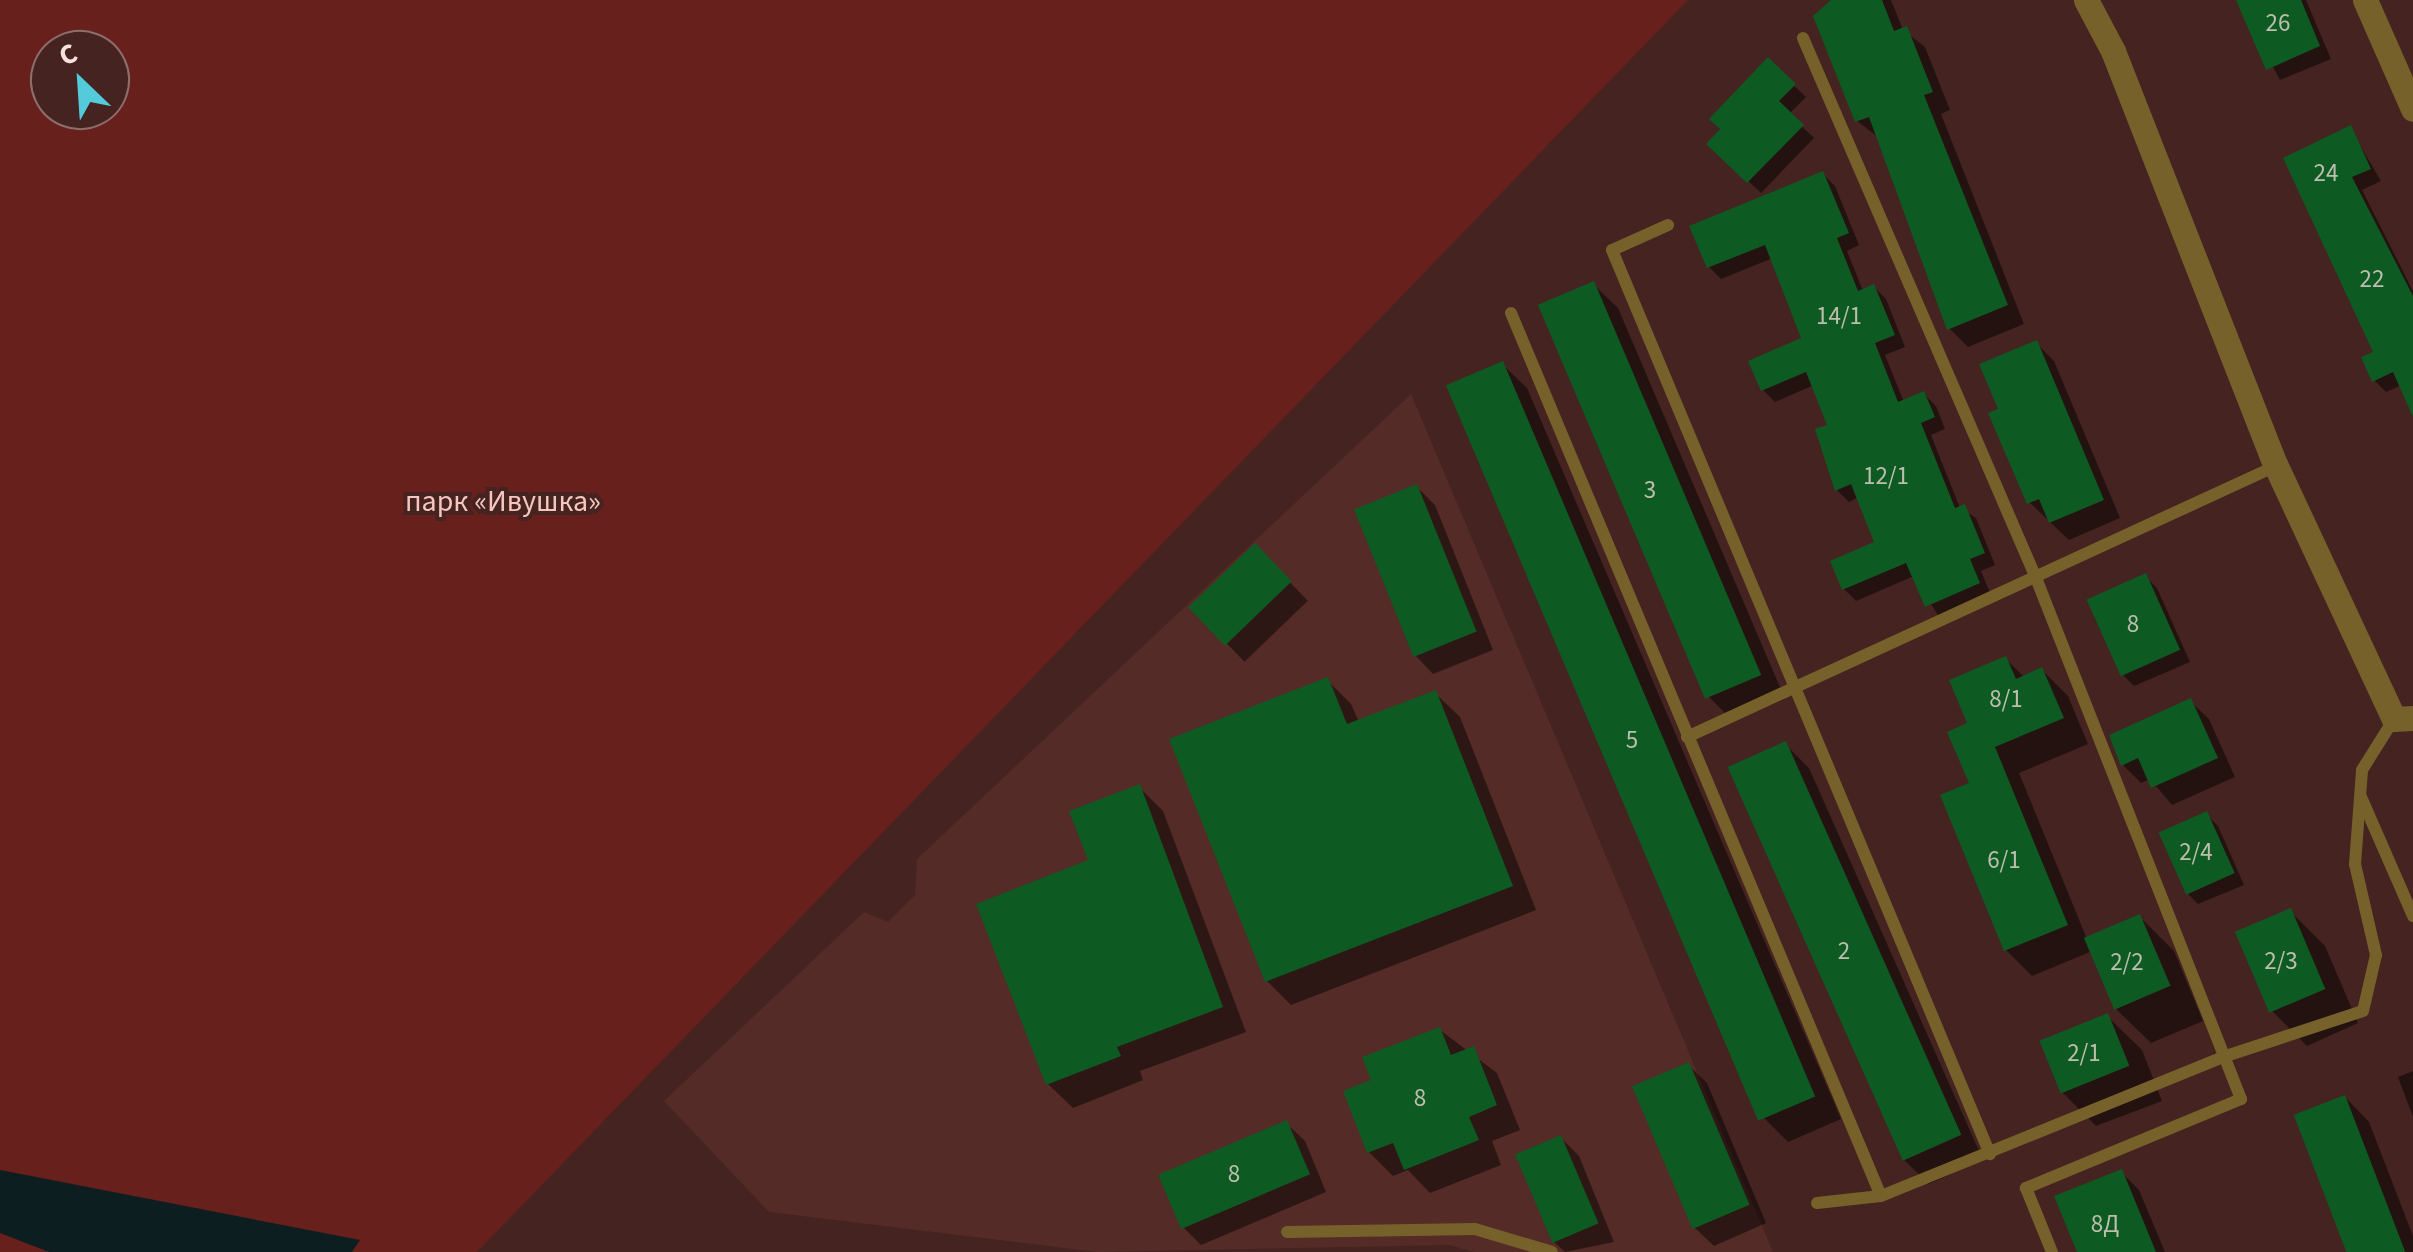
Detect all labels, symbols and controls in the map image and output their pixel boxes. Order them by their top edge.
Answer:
house number: 26 [2266,8,2290,38]
north arrow [30,30,130,130]
text: С [52,33,84,76]
house number: 24 [2314,158,2338,188]
house number: 22 [2360,264,2384,294]
house number: 14/1 [1816,301,1862,331]
house number: 12/1 [1863,461,1909,491]
house number: 3 [1644,475,1656,505]
park label: парк «Ивушка» [405,484,601,520]
house number: 8 [2127,609,2139,639]
house number: 8/1 [1989,684,2023,714]
house number: 5 [1626,725,1638,755]
house number: 2/4 [2179,837,2213,867]
house number: 6/1 [1987,845,2021,875]
house number: 2 [1838,936,1850,966]
house number: 2/3 [2264,946,2298,976]
house number: 2/2 [2110,947,2144,977]
house number: 2/1 [2067,1038,2101,1068]
house number: 8 [1414,1083,1426,1113]
house number: 8 [1228,1159,1240,1189]
house number: 8Д [2091,1209,2119,1239]

